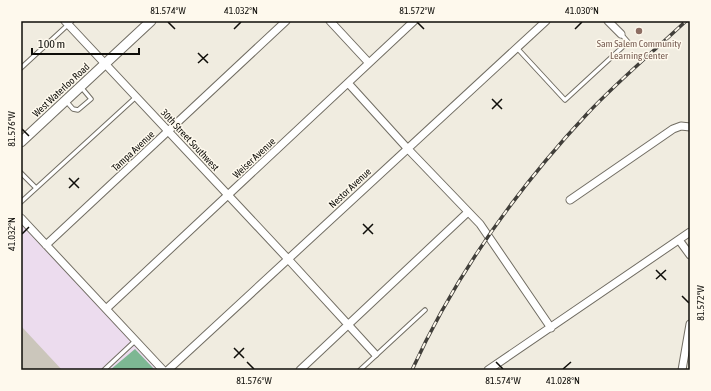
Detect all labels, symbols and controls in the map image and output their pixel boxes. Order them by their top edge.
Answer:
text: 81.574°W [150,5,186,16]
text: 41.032°N [224,5,258,16]
text: 81.572°W [399,5,435,16]
text: 41.030°N [565,5,599,16]
marker: Sam Salem Community Learning Center [634,26,644,36]
scale bar [32,30,139,56]
text: 100 m [38,37,65,51]
place label: Sam Salem Community Learning Center [597,38,681,61]
street label: West Waterloo Road [30,61,92,119]
street label: 30th Street Southwest [159,107,221,173]
text: 81.576°W [6,111,17,147]
street label: Tampa Avenue [110,128,157,173]
street label: Weiser Avenue [231,135,278,180]
street label: Nestor Avenue [327,165,374,210]
text: 41.032°N [6,217,17,251]
text: 81.572°W [695,285,706,321]
text: 81.576°W [236,375,272,386]
text: 81.574°W [485,375,521,386]
text: 41.028°N [546,375,580,386]

